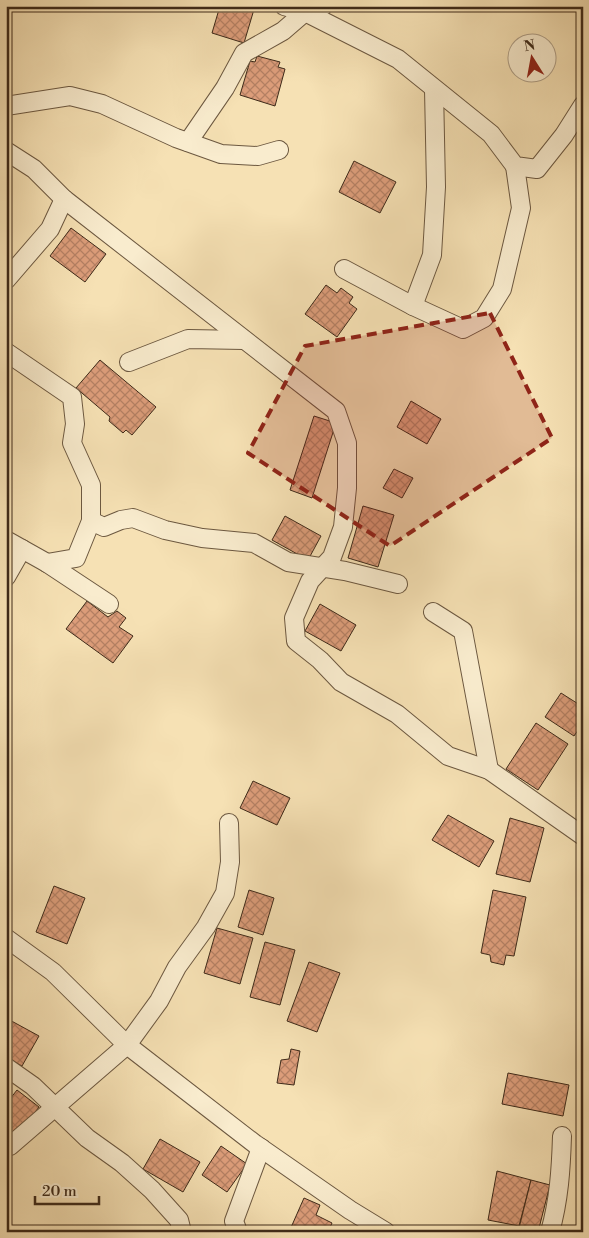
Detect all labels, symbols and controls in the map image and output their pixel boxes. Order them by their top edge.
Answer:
north arrow [506,32,556,82]
text: N [523,36,537,56]
scale bar [35,1173,99,1205]
text: 20 m [42,1182,77,1201]

